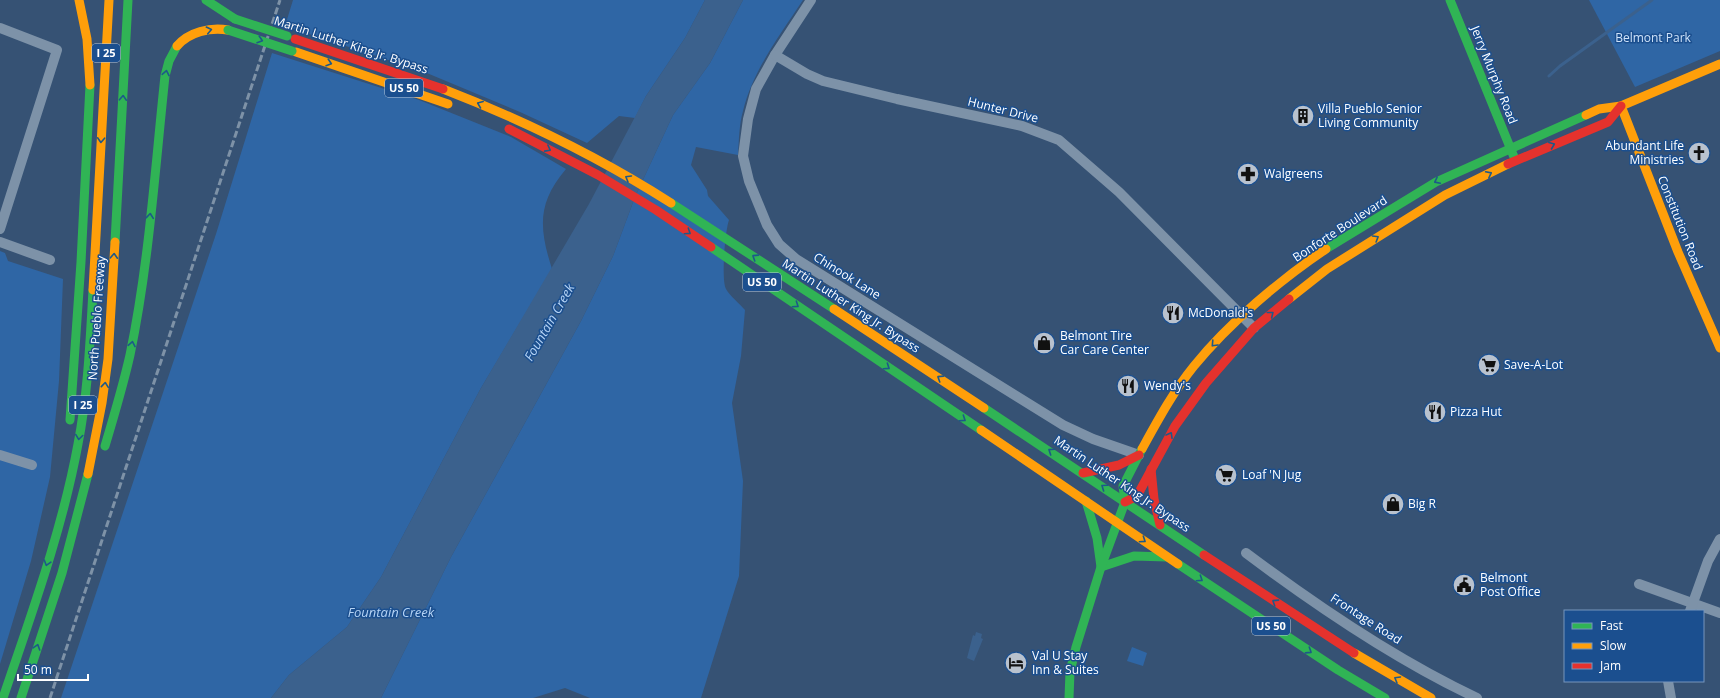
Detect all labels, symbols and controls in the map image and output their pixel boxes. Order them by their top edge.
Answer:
street label: Martin Luther King Jr. Bypass [272,12,431,78]
street label: Jerry Murphy Road [1467,22,1522,126]
one-way arrow [206,26,212,34]
park label: Belmont Park [1615,29,1692,46]
one-way arrow [256,35,263,44]
road number: I 25 [92,44,120,62]
one-way arrow [325,58,332,67]
one-way arrow [161,69,169,76]
road number: US 50 [385,79,423,97]
street label: Hunter Drive [966,93,1040,127]
one-way arrow [118,95,127,101]
one-way arrow [477,100,484,108]
place label: Villa Pueblo Senior Living Community [1318,100,1422,131]
building icon: Villa Pueblo Senior Living Community [1290,103,1316,129]
one-way arrow [97,137,106,143]
place label: Abundant Life Ministries [1606,137,1684,168]
church icon: Abundant Life Ministries [1686,140,1712,166]
one-way arrow [1548,142,1555,150]
one-way arrow [544,144,551,151]
pharmacy icon: Walgreens [1235,161,1261,187]
place label: Walgreens [1264,165,1323,182]
one-way arrow [1485,171,1492,178]
street label: Constitution Road [1654,173,1707,273]
one-way arrow [625,175,632,182]
one-way arrow [1434,177,1441,184]
street label: Bonforte Boulevard [1289,192,1390,266]
one-way arrow [145,213,154,219]
one-way arrow [684,227,691,235]
one-way arrow [1372,235,1379,243]
street label: Chinook Lane [810,248,884,303]
one-way arrow [109,253,118,259]
street label: North Pueblo Freeway [84,254,109,381]
one-way arrow [752,255,759,262]
street label: Martin Luther King Jr. Bypass [779,255,924,357]
road number: US 50 [743,273,781,291]
water label: Fountain Creek [520,280,579,364]
one-way arrow [792,300,799,308]
restaurant icon: McDonald's [1160,300,1186,326]
place label: McDonald's [1188,304,1253,321]
one-way arrow [1267,312,1274,319]
place label: Belmont Tire Car Care Center [1060,327,1149,358]
shop icon: Belmont Tire Car Care Center [1031,330,1057,356]
one-way arrow [1212,339,1219,347]
one-way arrow [127,340,136,347]
supermarket icon: Save-A-Lot [1476,352,1502,378]
place label: Save-A-Lot [1504,356,1563,373]
one-way arrow [883,362,890,369]
restaurant icon: Wendy's [1115,373,1141,399]
one-way arrow [937,375,944,383]
place label: Wendy's [1144,377,1191,394]
one-way arrow [100,382,109,388]
road number: I 25 [69,396,97,414]
restaurant icon: Pizza Hut [1422,399,1448,425]
place label: Pizza Hut [1450,403,1502,420]
one-way arrow [959,414,966,422]
street label: Martin Luther King Jr. Bypass [1051,431,1194,536]
one-way arrow [1166,432,1173,439]
one-way arrow [75,434,84,440]
one-way arrow [1048,448,1055,456]
supermarket icon: Loaf 'N Jug [1213,462,1239,488]
place label: Loaf 'N Jug [1242,466,1302,483]
one-way arrow [1102,485,1109,492]
shop icon: Big R [1380,491,1406,517]
place label: Big R [1408,495,1436,512]
one-way arrow [1138,535,1145,542]
one-way arrow [44,560,52,567]
place label: Belmont Post Office [1480,569,1541,600]
public building icon: Belmont Post Office [1451,572,1477,598]
one-way arrow [1196,574,1203,581]
street label: Frontage Road [1327,589,1405,648]
one-way arrow [1273,600,1280,607]
water label: Fountain Creek [348,603,435,621]
legend [1564,610,1704,682]
road number: US 50 [1252,617,1290,635]
text: Fast [1600,617,1623,634]
text: Slow [1600,637,1627,654]
one-way arrow [32,644,41,651]
one-way arrow [1305,646,1312,654]
place label: Val U Stay Inn & Suites [1032,647,1099,678]
hotel icon: Val U Stay Inn & Suites [1003,650,1029,676]
scale bar [18,656,88,682]
text: Jam [1599,657,1621,674]
text: 50 m [24,661,52,678]
one-way arrow [1394,676,1402,683]

